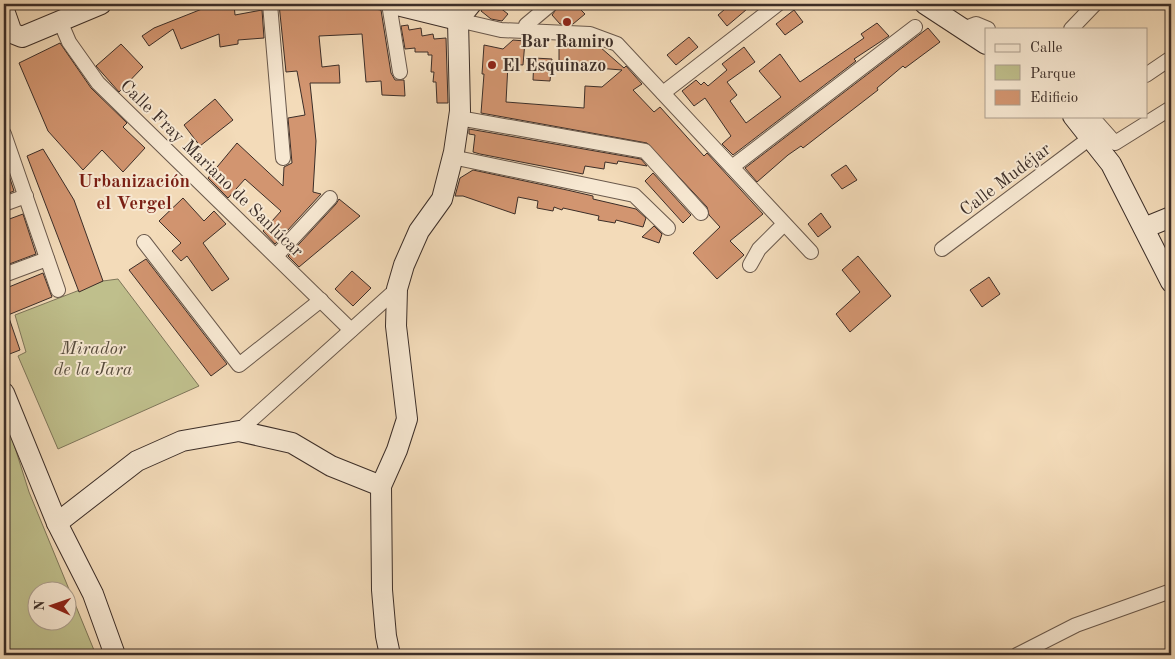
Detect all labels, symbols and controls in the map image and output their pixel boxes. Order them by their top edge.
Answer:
marker: Bar Ramiro [561,16,573,28]
legend [985,28,1148,118]
place label: Bar Ramiro [520,33,614,51]
text: Calle [1030,41,1063,56]
place label: El Esquinazo [502,57,606,75]
marker: El Esquinazo [486,59,498,71]
text: Parque [1030,67,1076,82]
street label: Calle Fray Mariano de Sanlúcar [116,77,307,261]
text: Edificio [1030,91,1078,106]
street label: Calle Mudéjar [957,140,1055,220]
district label: Urbanización el Vergel [78,173,190,214]
park label: Mirador de la Jara [54,340,133,379]
north arrow [28,582,78,632]
text: N [33,600,47,611]

